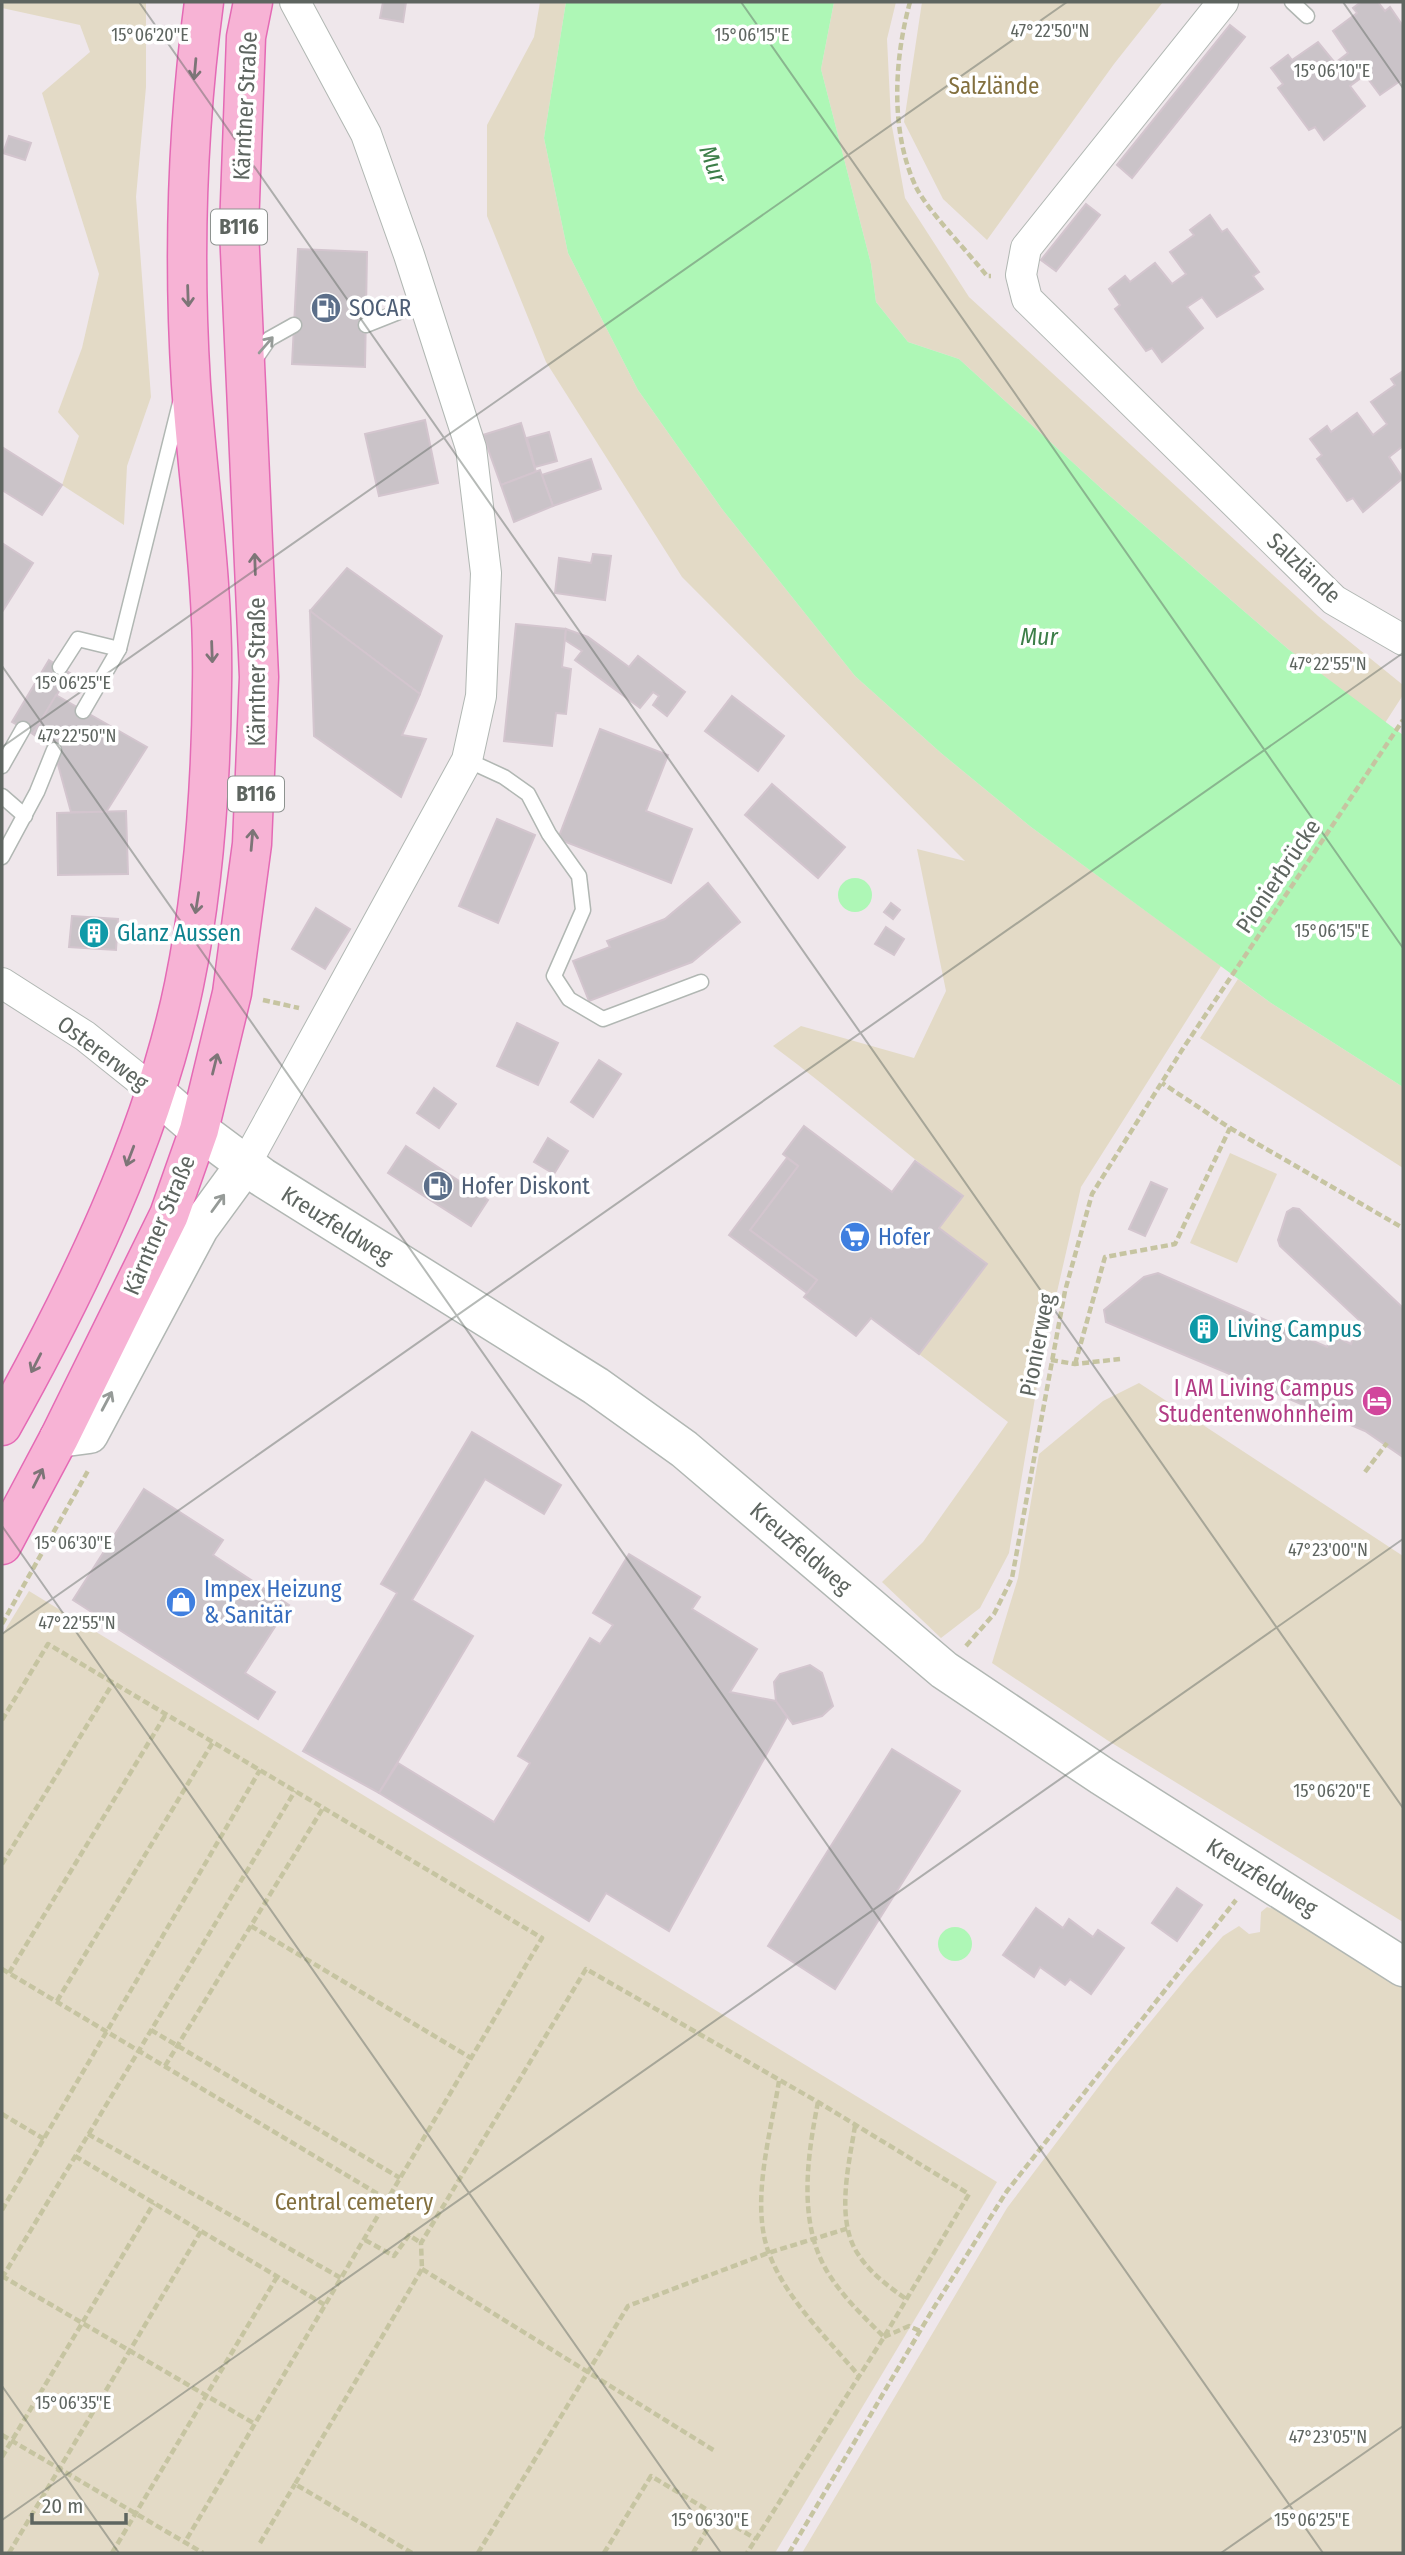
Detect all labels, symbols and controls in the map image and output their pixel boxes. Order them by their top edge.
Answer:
text: 47°22'50"N [1011,20,1089,42]
text: 15°06'20"E [111,24,189,46]
text: 15°06'15"E [714,24,790,46]
street label: Kärntner Straße [227,31,263,181]
one-way arrow [188,58,201,80]
text: 15°06'10"E [1294,60,1370,82]
park label: Salzlände [949,72,1039,100]
water label: Mur [693,141,733,187]
road number: B116 [211,210,267,244]
one-way arrow [182,285,195,308]
fuel station icon: SOCAR [309,291,343,325]
place label: SOCAR [349,294,412,322]
one-way arrow [258,336,274,354]
street label: Salzlände [1261,527,1347,609]
one-way arrow [249,552,262,575]
street label: Kärntner Straße [243,597,271,747]
water label: Mur [1020,623,1059,651]
one-way arrow [205,640,218,663]
text: 47°22'55"N [1289,653,1367,675]
text: 15°06'25"E [35,672,111,694]
text: 47°22'50"N [38,725,116,747]
road number: B116 [228,776,284,812]
street label: Pionierbrücke [1230,814,1326,938]
one-way arrow [246,829,259,852]
one-way arrow [190,891,203,914]
building icon: Glanz Aussen [77,916,111,950]
place label: Glanz Aussen [117,919,241,947]
text: 15°06'15"E [1294,920,1370,942]
street label: Ostererweg [52,1010,154,1096]
one-way arrow [209,1053,222,1076]
one-way arrow [122,1144,135,1166]
street label: Kärntner Straße [117,1151,201,1299]
fuel station icon: Hofer Diskont [421,1169,455,1203]
place label: Hofer Diskont [461,1172,590,1200]
street label: Kreuzfeldweg [276,1180,398,1270]
one-way arrow [210,1194,225,1213]
supermarket icon: Hofer [838,1220,872,1254]
place label: Hofer [878,1223,930,1251]
street label: Pionierweg [1013,1291,1061,1399]
building icon: Living Campus [1187,1312,1221,1346]
place label: Living Campus [1227,1315,1362,1343]
one-way arrow [29,1352,43,1373]
place label: I AM Living Campus Studentenwohnheim [1158,1374,1354,1428]
hotel icon: I AM Living Campus Studentenwohnheim [1360,1384,1394,1418]
one-way arrow [101,1392,115,1412]
one-way arrow [31,1469,45,1489]
street label: Kreuzfeldweg [744,1496,858,1600]
text: 15°06'30"E [34,1532,112,1554]
text: 47°23'00"N [1288,1539,1368,1561]
place label: Impex Heizung & Sanitär [204,1575,342,1629]
shop icon: Impex Heizung & Sanitär [164,1585,198,1619]
text: 47°22'55"N [38,1612,116,1634]
text: 15°06'20"E [1293,1780,1371,1802]
street label: Kreuzfeldweg [1201,1832,1323,1922]
park label: Central cemetery [275,2188,434,2216]
text: 15°06'35"E [35,2392,111,2414]
text: 47°23'05"N [1289,2426,1367,2448]
scale bar [32,2482,126,2526]
text: 20 m [42,2493,83,2519]
text: 15°06'30"E [671,2509,749,2531]
text: 15°06'25"E [1274,2509,1350,2531]

